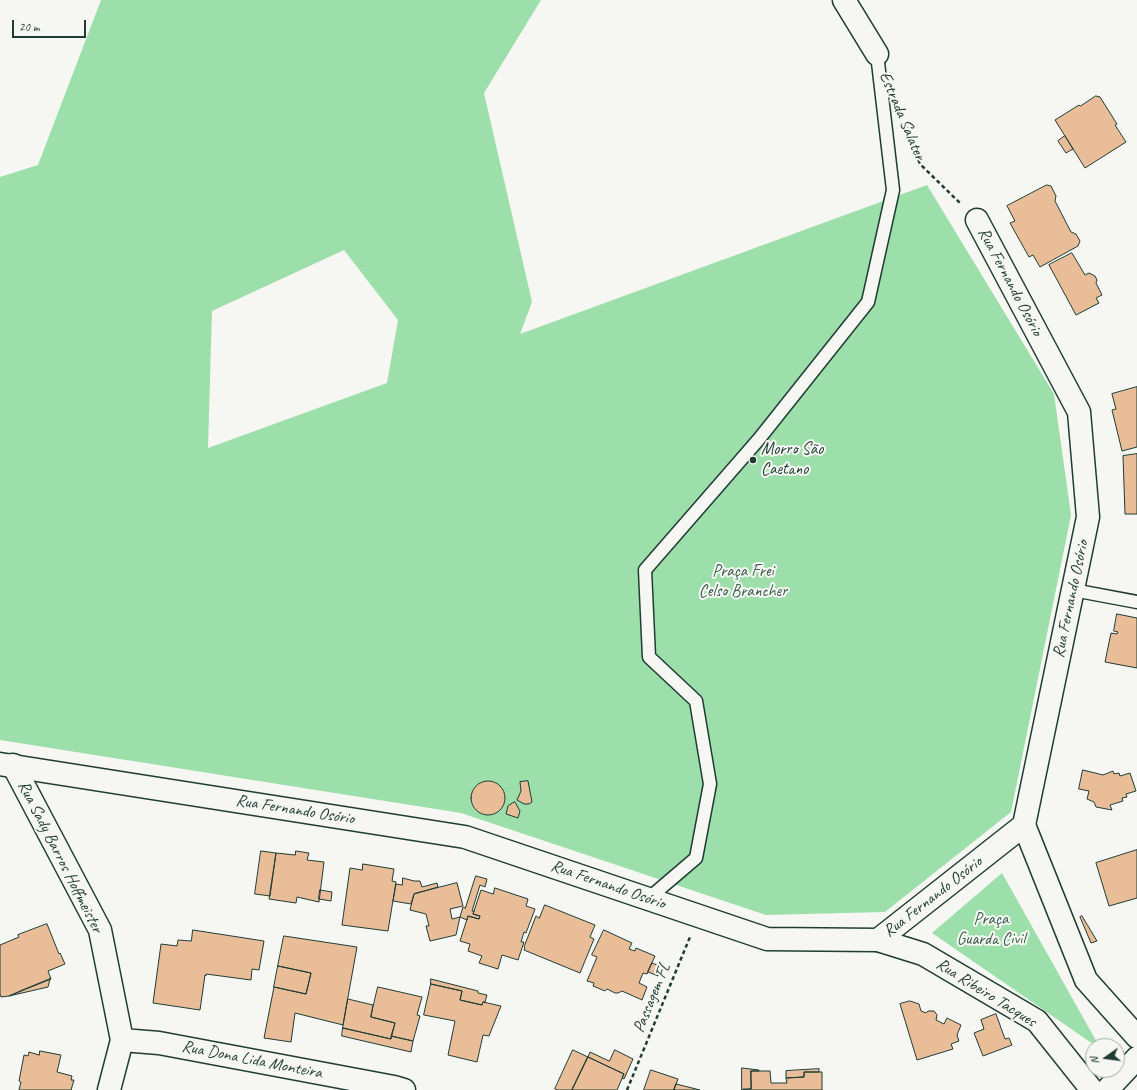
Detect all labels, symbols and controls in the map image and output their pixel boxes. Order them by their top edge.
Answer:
scale bar [14,12,88,38]
text: 20 m [19,19,39,35]
street label: Estrada Salater [874,69,930,163]
street label: Rua Fernando Osório [973,224,1047,340]
place label: Morro São Caetano [761,440,823,480]
marker: Morro São Caetano [748,455,758,465]
street label: Rua Fernando Osório [1049,538,1093,660]
park label: Praça Frei Celso Brancher [699,562,787,602]
street label: Rua Sady Barros Hoffmeister [13,778,107,936]
street label: Rua Fernando Osório [234,791,356,829]
street label: Rua Fernando Osório [880,852,986,942]
street label: Rua Fernando Osório [548,856,668,914]
park label: Praça Guarda Civil [957,910,1025,950]
street label: Rua Ribeiro Tacques [932,954,1040,1032]
street label: Passagem FL [629,960,675,1036]
street label: Rua Dona Lida Monteira [180,1036,324,1084]
north arrow [1085,1038,1125,1078]
text: N [1087,1056,1102,1066]

